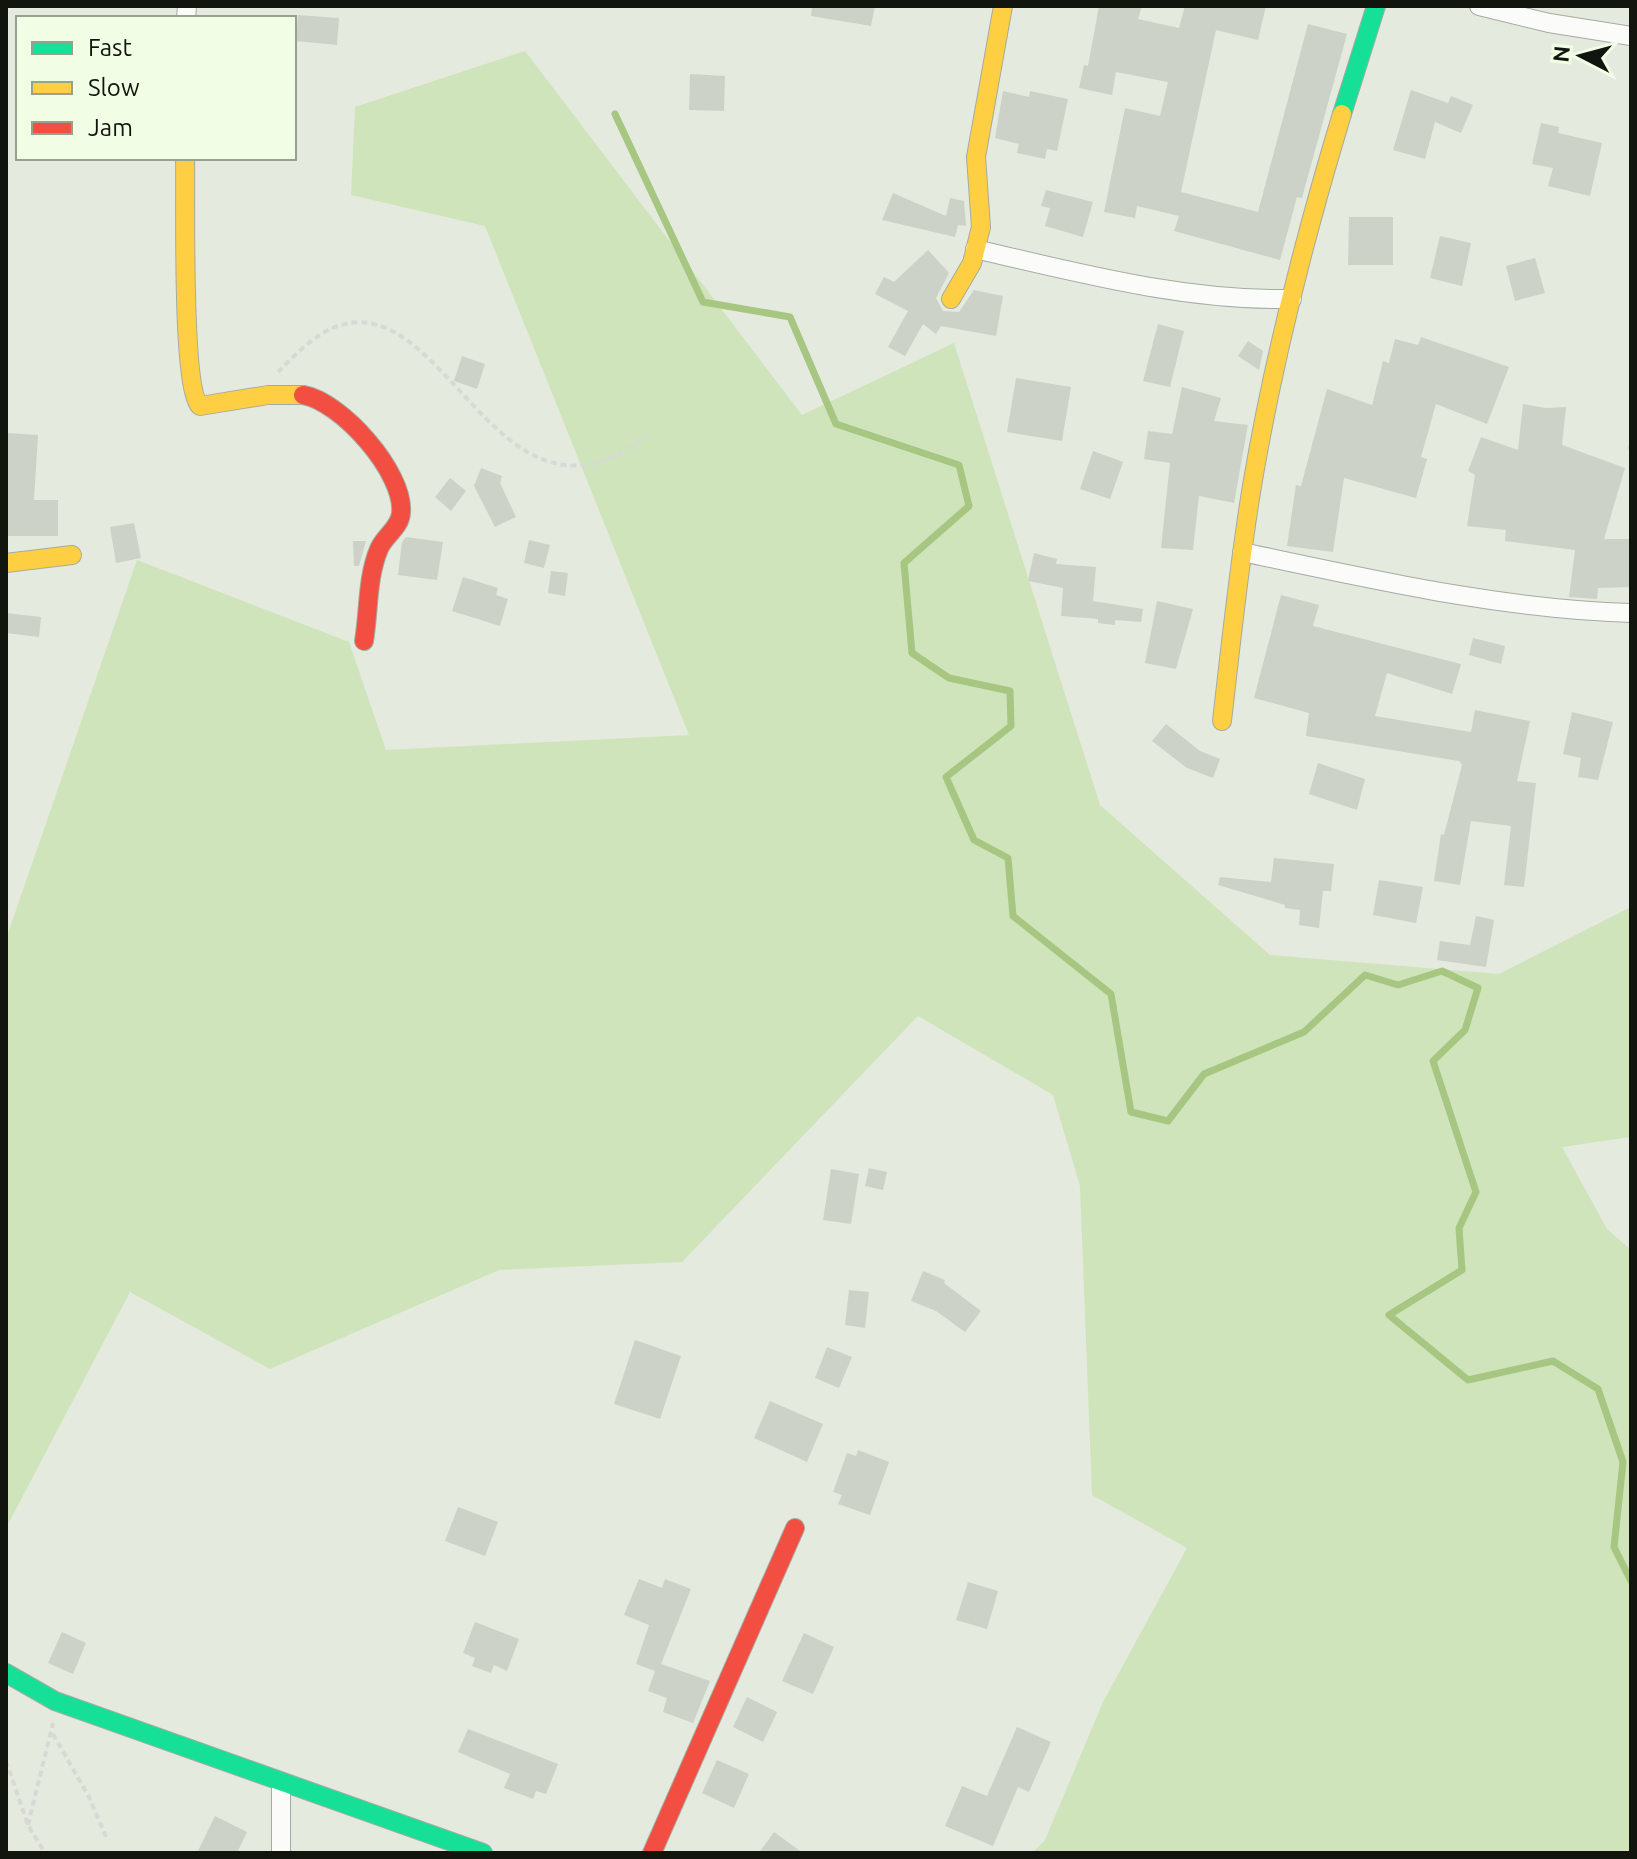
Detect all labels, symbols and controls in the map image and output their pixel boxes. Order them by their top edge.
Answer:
legend [16,16,296,160]
north arrow [1541,16,1621,96]
text: Fast [88,34,132,61]
text: N [1547,44,1574,63]
text: Slow [88,74,140,101]
text: Jam [88,114,133,141]

